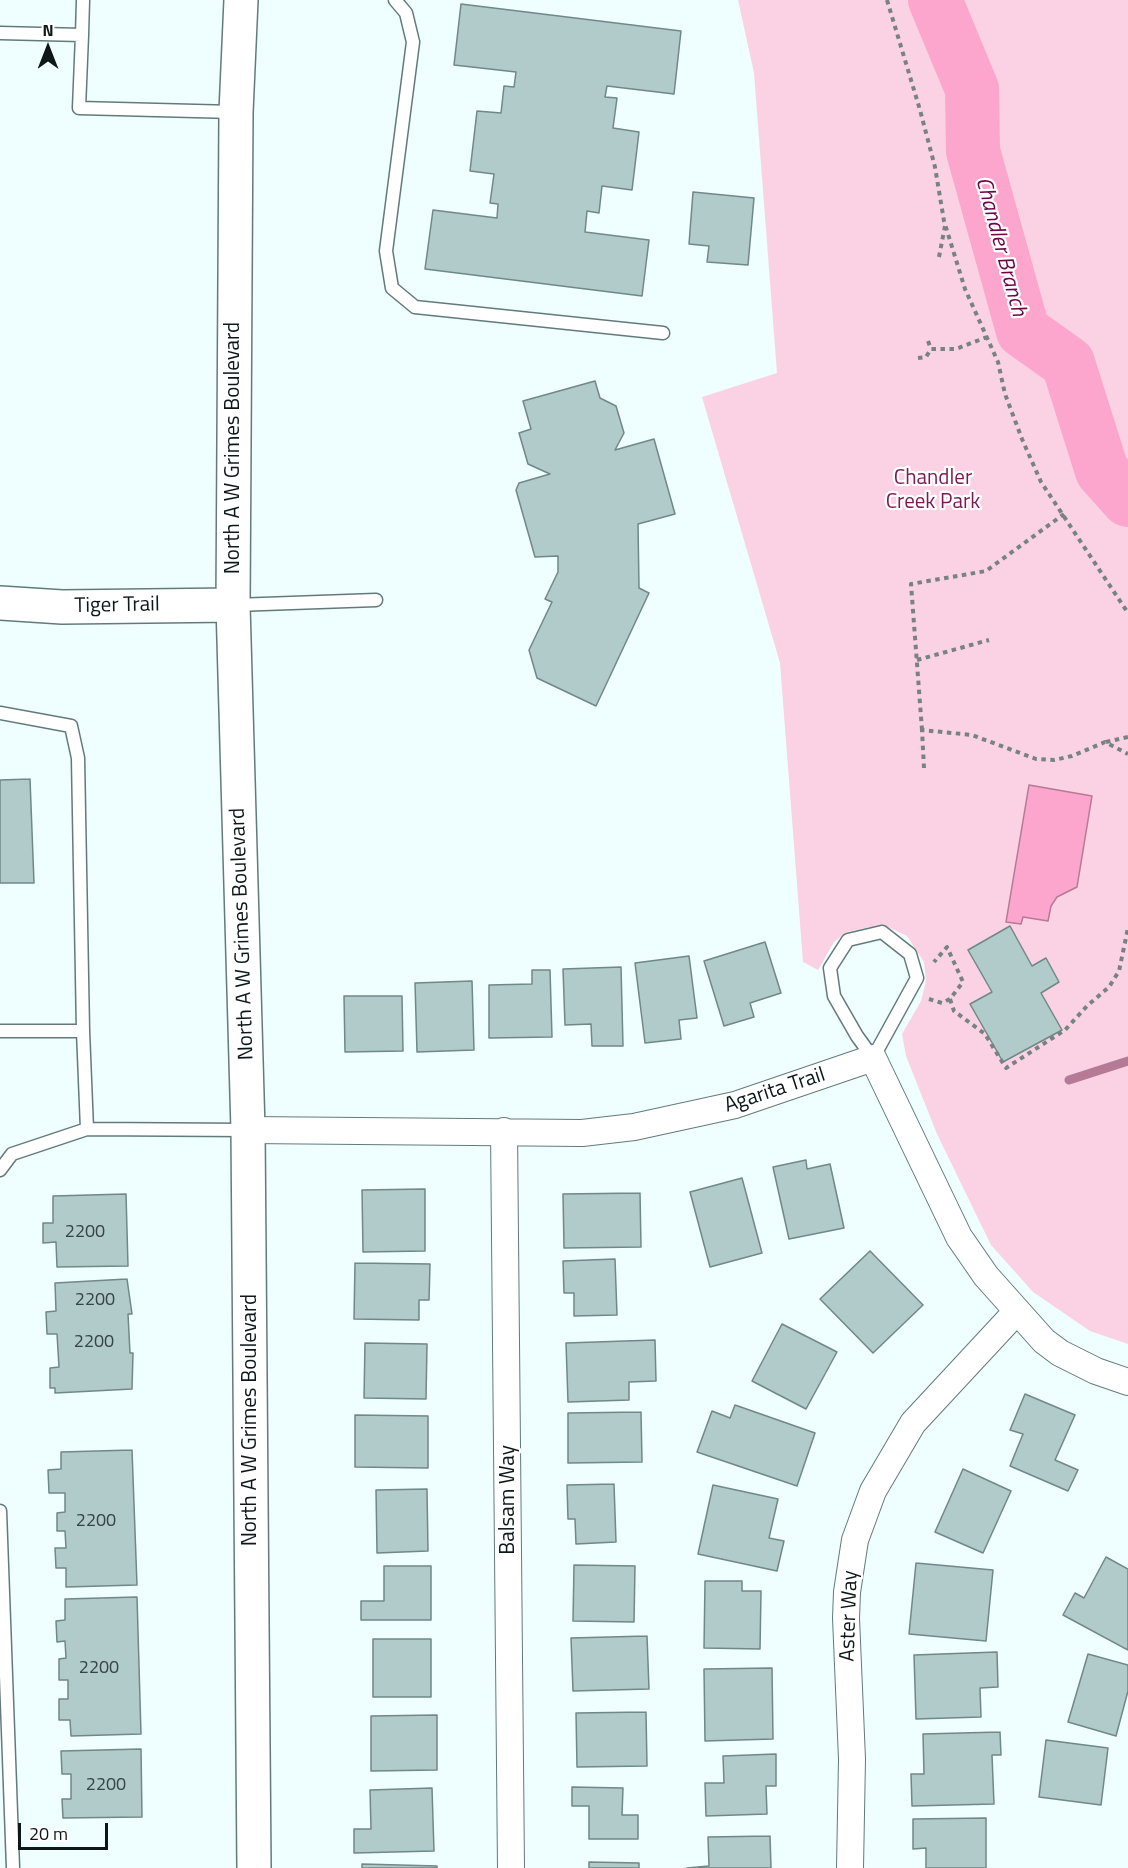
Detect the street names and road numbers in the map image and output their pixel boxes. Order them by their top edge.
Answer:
street label: North A W Grimes Boulevard [221,322,247,574]
street label: Tiger Trail [74,593,160,619]
street label: North A W Grimes Boulevard [226,807,260,1061]
street label: Agarita Trail [721,1063,829,1119]
street label: North A W Grimes Boulevard [238,1294,264,1546]
street label: Balsam Way [496,1445,522,1555]
street label: Aster Way [836,1570,864,1662]

